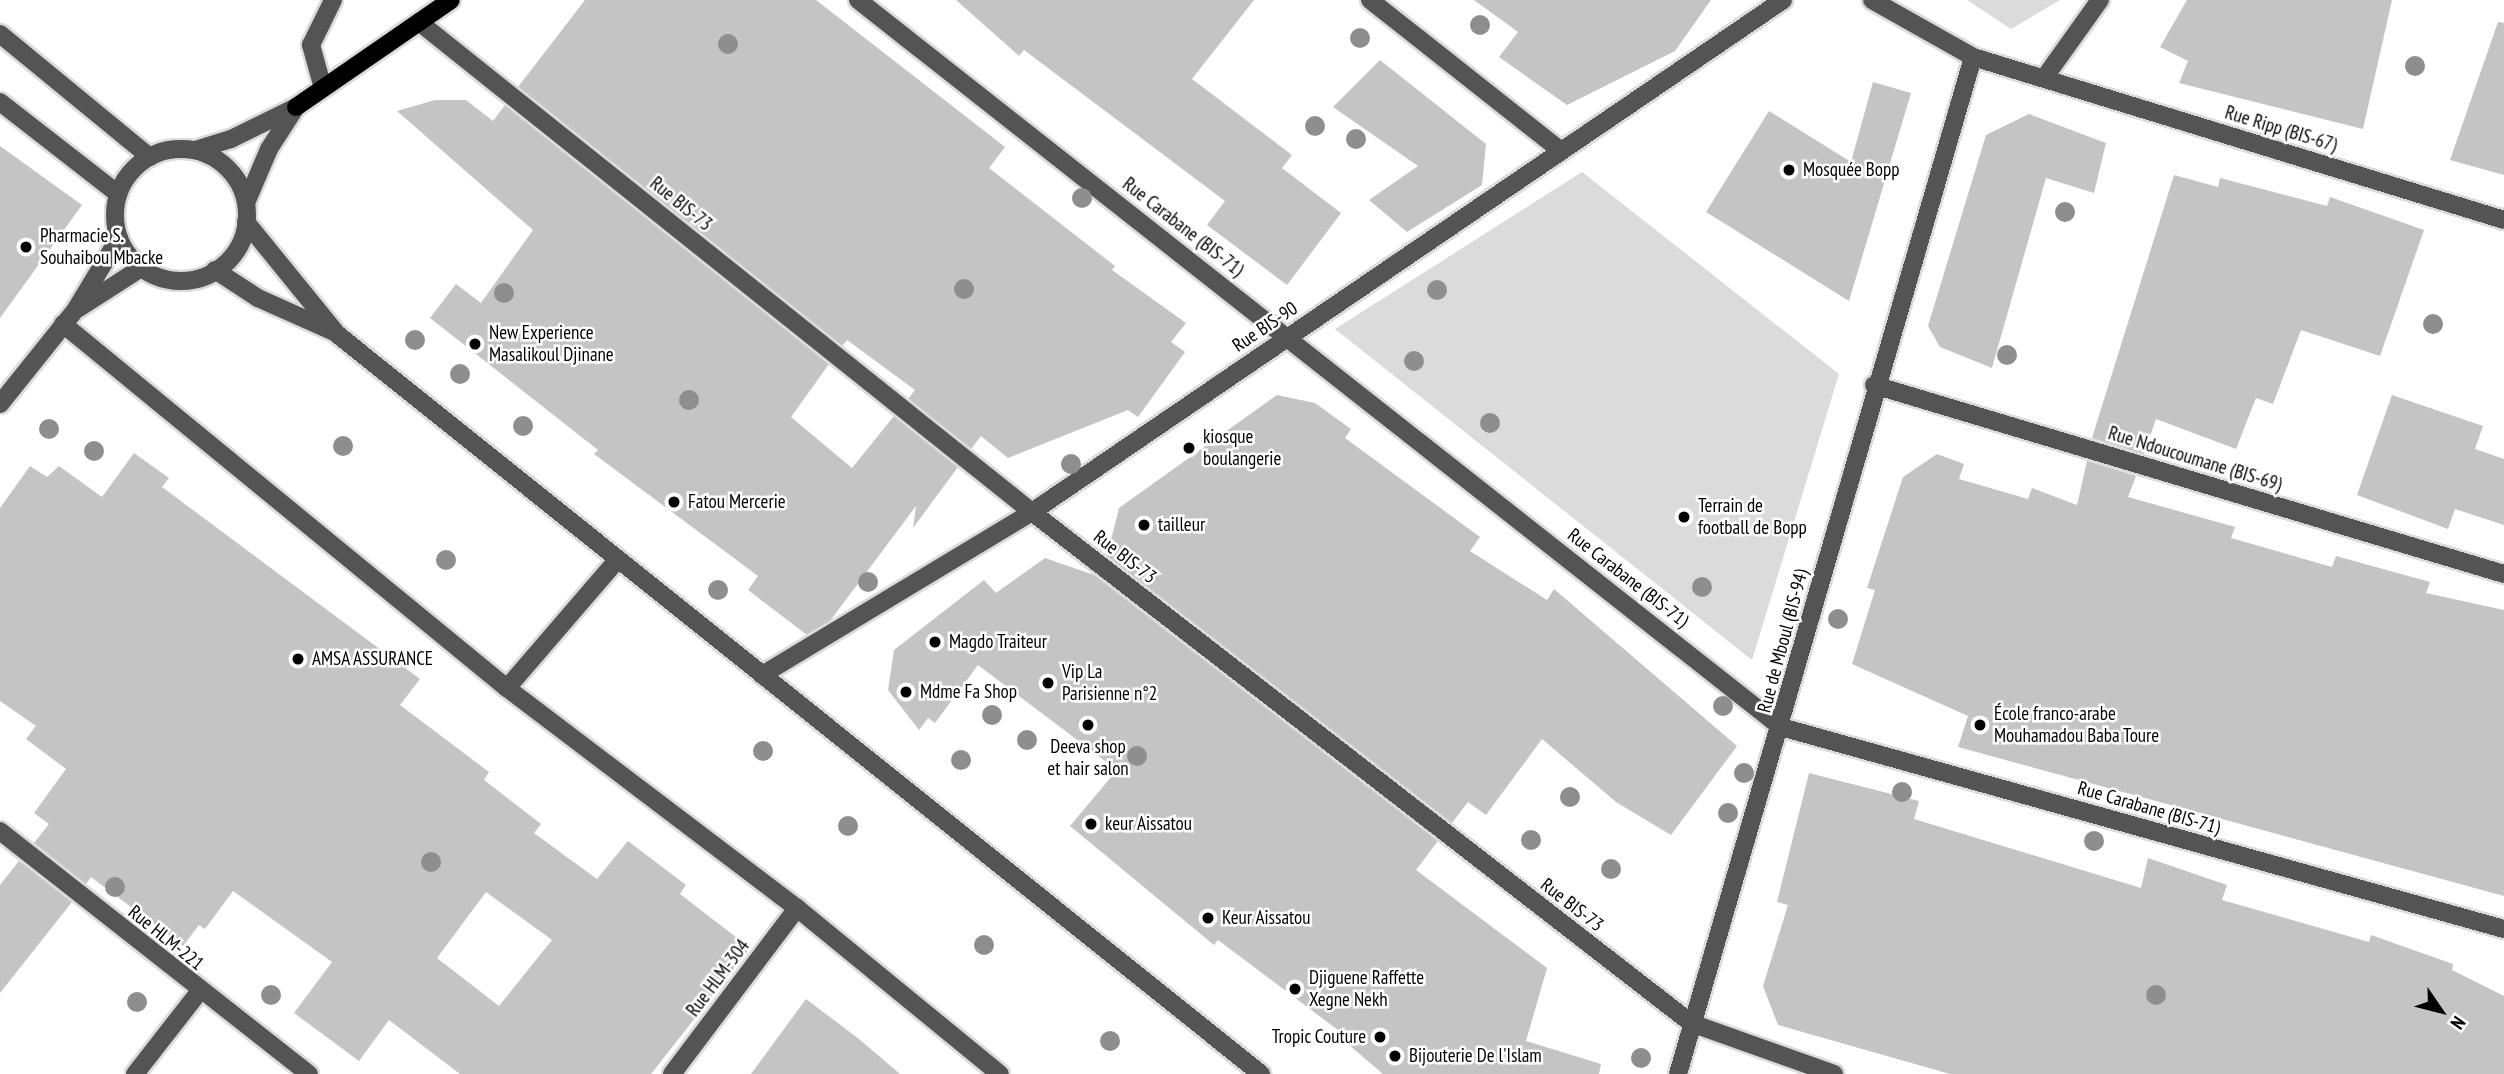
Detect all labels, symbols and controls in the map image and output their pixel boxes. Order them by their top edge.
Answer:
street label: Rue Ripp (BIS-67) [2222,101,2340,157]
place label: Mosquée Bopp [1803,159,1899,181]
marker: Mosquée Bopp [1781,162,1797,178]
street label: Rue BIS-73 [645,172,717,236]
street label: Rue Carabane (BIS-71) [1118,173,1248,281]
place label: Pharmacie S. Souhaibou Mbacke [40,225,163,269]
marker: Pharmacie S. Souhaibou Mbacke [18,239,34,255]
street label: Rue BIS-90 [1228,297,1302,357]
place label: New Experience Masalikoul Djinane [489,322,614,366]
marker: New Experience Masalikoul Djinane [467,336,483,352]
street label: Rue Ndoucoumane (BIS-69) [2105,422,2285,496]
place label: kiosque boulangerie [1203,426,1281,470]
marker: kiosque boulangerie [1181,440,1197,456]
place label: Fatou Mercerie [688,491,786,513]
marker: Fatou Mercerie [666,494,682,510]
place label: Terrain de football de Bopp [1698,495,1807,539]
marker: Terrain de football de Bopp [1676,509,1692,525]
place label: tailleur [1158,514,1205,536]
marker: tailleur [1136,517,1152,533]
street label: Rue Carabane (BIS-71) [1563,524,1693,632]
street label: Rue BIS-73 [1089,525,1161,589]
street label: Rue de Mboul (BIS-94) [1753,567,1813,715]
place label: Magdo Traiteur [949,631,1048,653]
marker: Magdo Traiteur [927,634,943,650]
place label: AMSA ASSURANCE [312,648,434,670]
marker: AMSA ASSURANCE [290,651,306,667]
place label: Vip La Parisienne n°2 [1062,661,1157,705]
marker: Vip La Parisienne n°2 [1040,675,1056,691]
place label: Mdme Fa Shop [920,681,1017,703]
marker: Mdme Fa Shop [898,684,914,700]
place label: École franco-arabe Mouhamadou Baba Toure [1994,703,2160,747]
marker: Deeva shop et hair salon [1080,717,1096,733]
marker: École franco-arabe Mouhamadou Baba Toure [1972,717,1988,733]
place label: Deeva shop et hair salon [1047,736,1129,780]
street label: Rue Carabane (BIS-71) [2075,777,2223,839]
place label: keur Aissatou [1105,813,1193,835]
marker: keur Aissatou [1083,816,1099,832]
street label: Rue BIS-73 [1536,873,1608,937]
street label: Rue HLM-221 [124,901,208,975]
place label: Keur Aissatou [1222,907,1311,929]
marker: Keur Aissatou [1200,910,1216,926]
street label: Rue HLM-304 [682,935,754,1021]
place label: Djiguene Raffette Xegne Nekh [1309,967,1424,1011]
north arrow [2406,976,2476,1046]
marker: Djiguene Raffette Xegne Nekh [1287,981,1303,997]
text: N [2445,1012,2471,1034]
place label: Tropic Couture [1271,1026,1366,1048]
marker: Tropic Couture [1372,1029,1388,1045]
place label: Bijouterie De l'Islam [1409,1045,1542,1067]
marker: Bijouterie De l'Islam [1387,1048,1403,1064]

